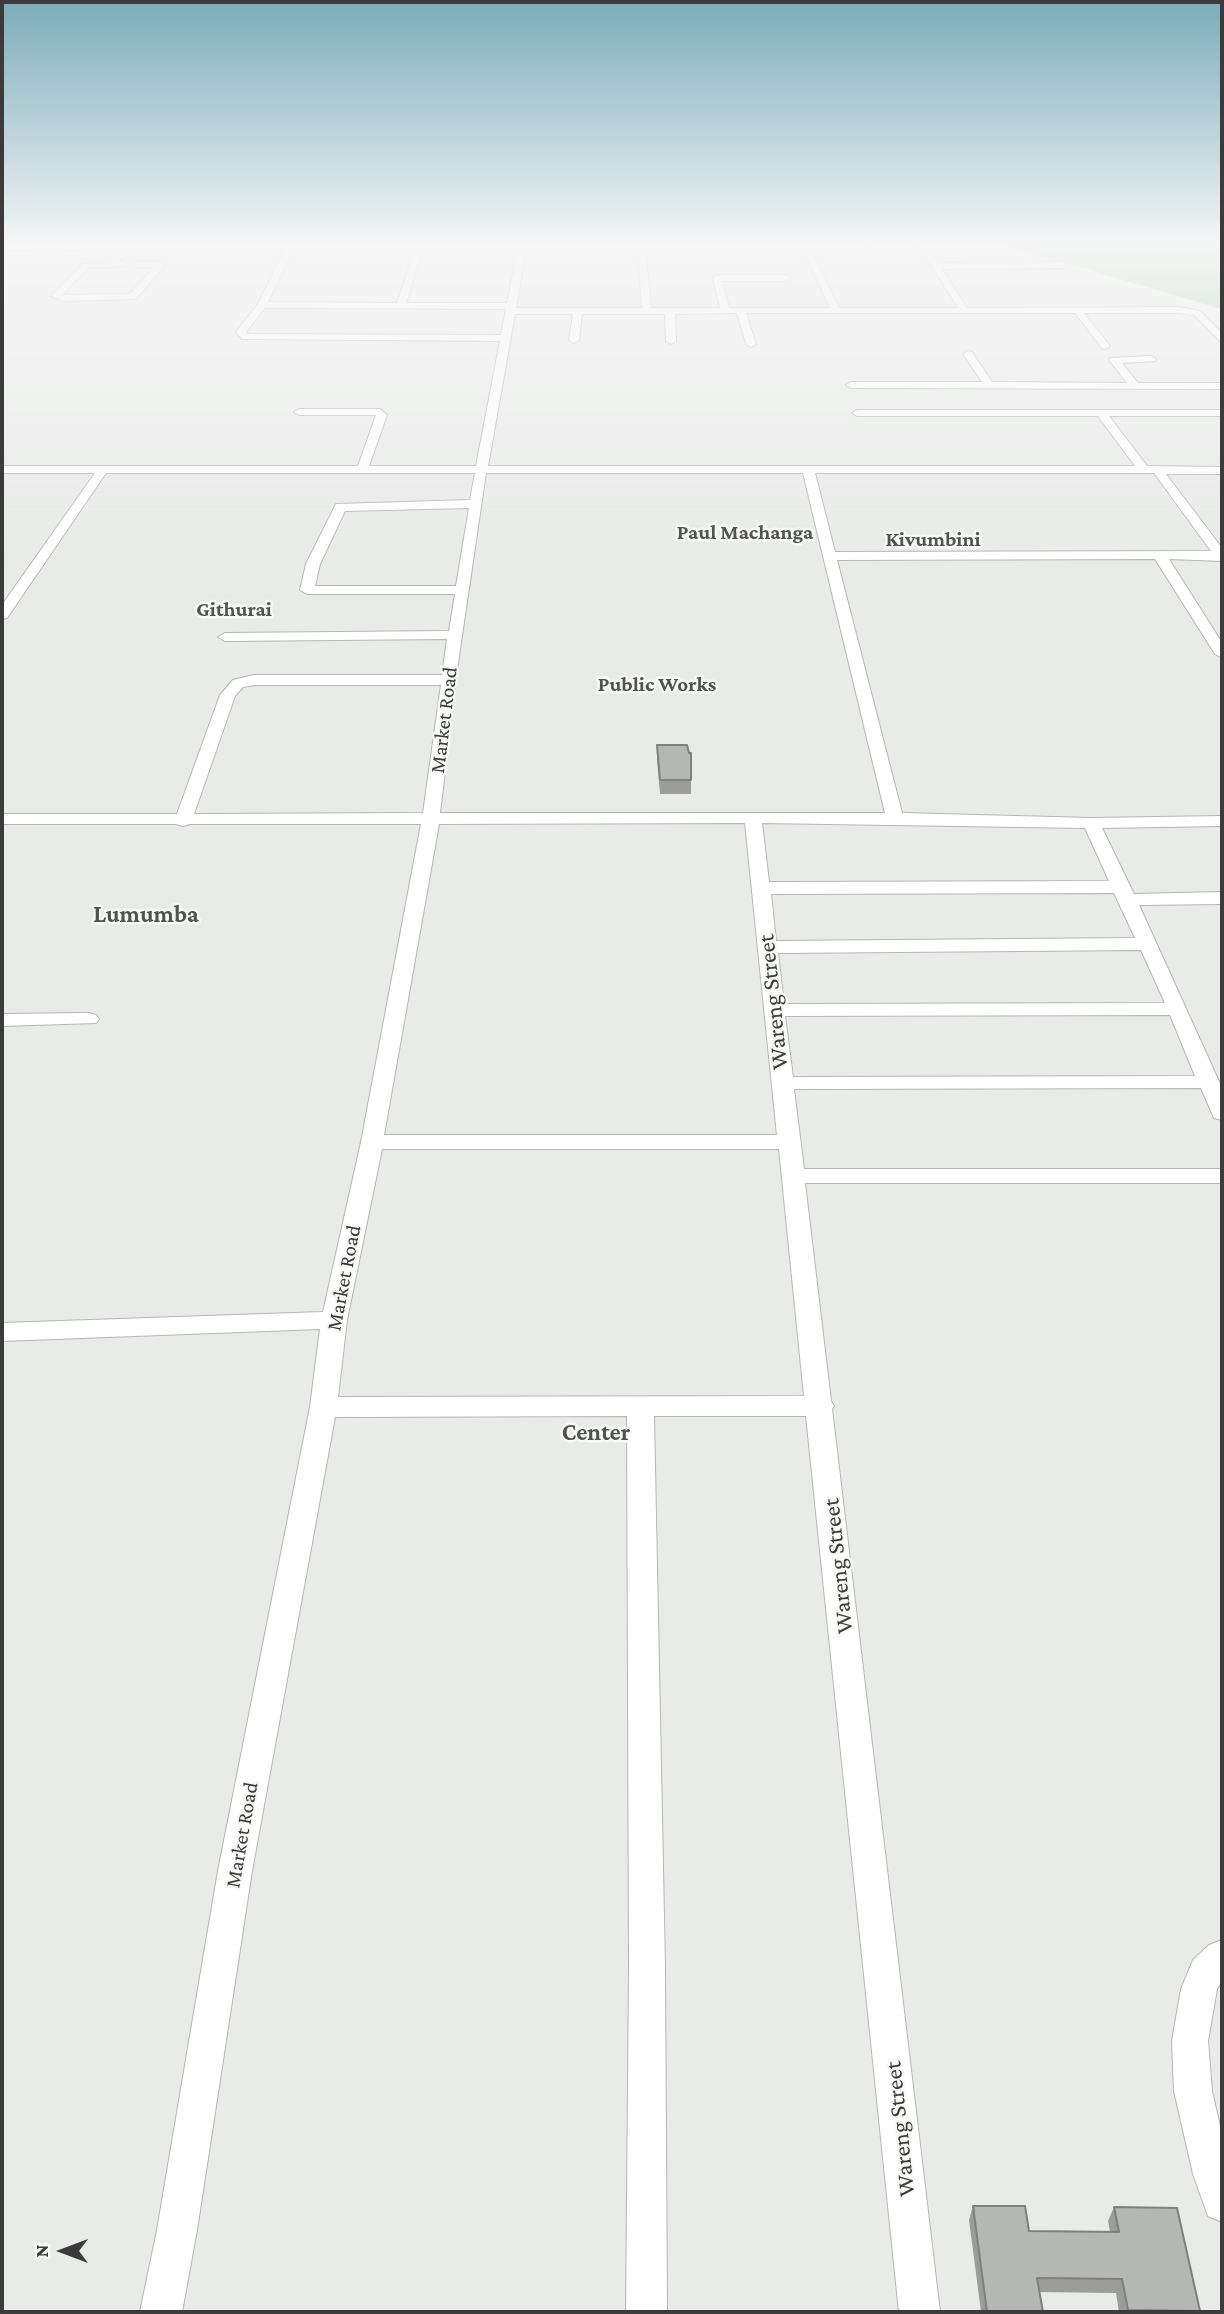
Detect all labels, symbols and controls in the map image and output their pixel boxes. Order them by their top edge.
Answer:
district label: Paul Machanga [677,520,813,546]
district label: Kivumbini [885,527,981,553]
district label: Githurai [196,597,272,623]
street label: Market Road [425,665,463,775]
district label: Public Works [598,672,716,698]
district label: Lumumba [93,901,199,929]
street label: Wareng Street [752,933,794,1071]
street label: Market Road [321,1223,367,1333]
district label: Center [562,1419,630,1447]
street label: Wareng Street [817,1497,859,1635]
street label: Market Road [220,1780,264,1890]
street label: Wareng Street [879,2060,921,2198]
north arrow [28,2216,98,2286]
text: N [31,2245,52,2257]

